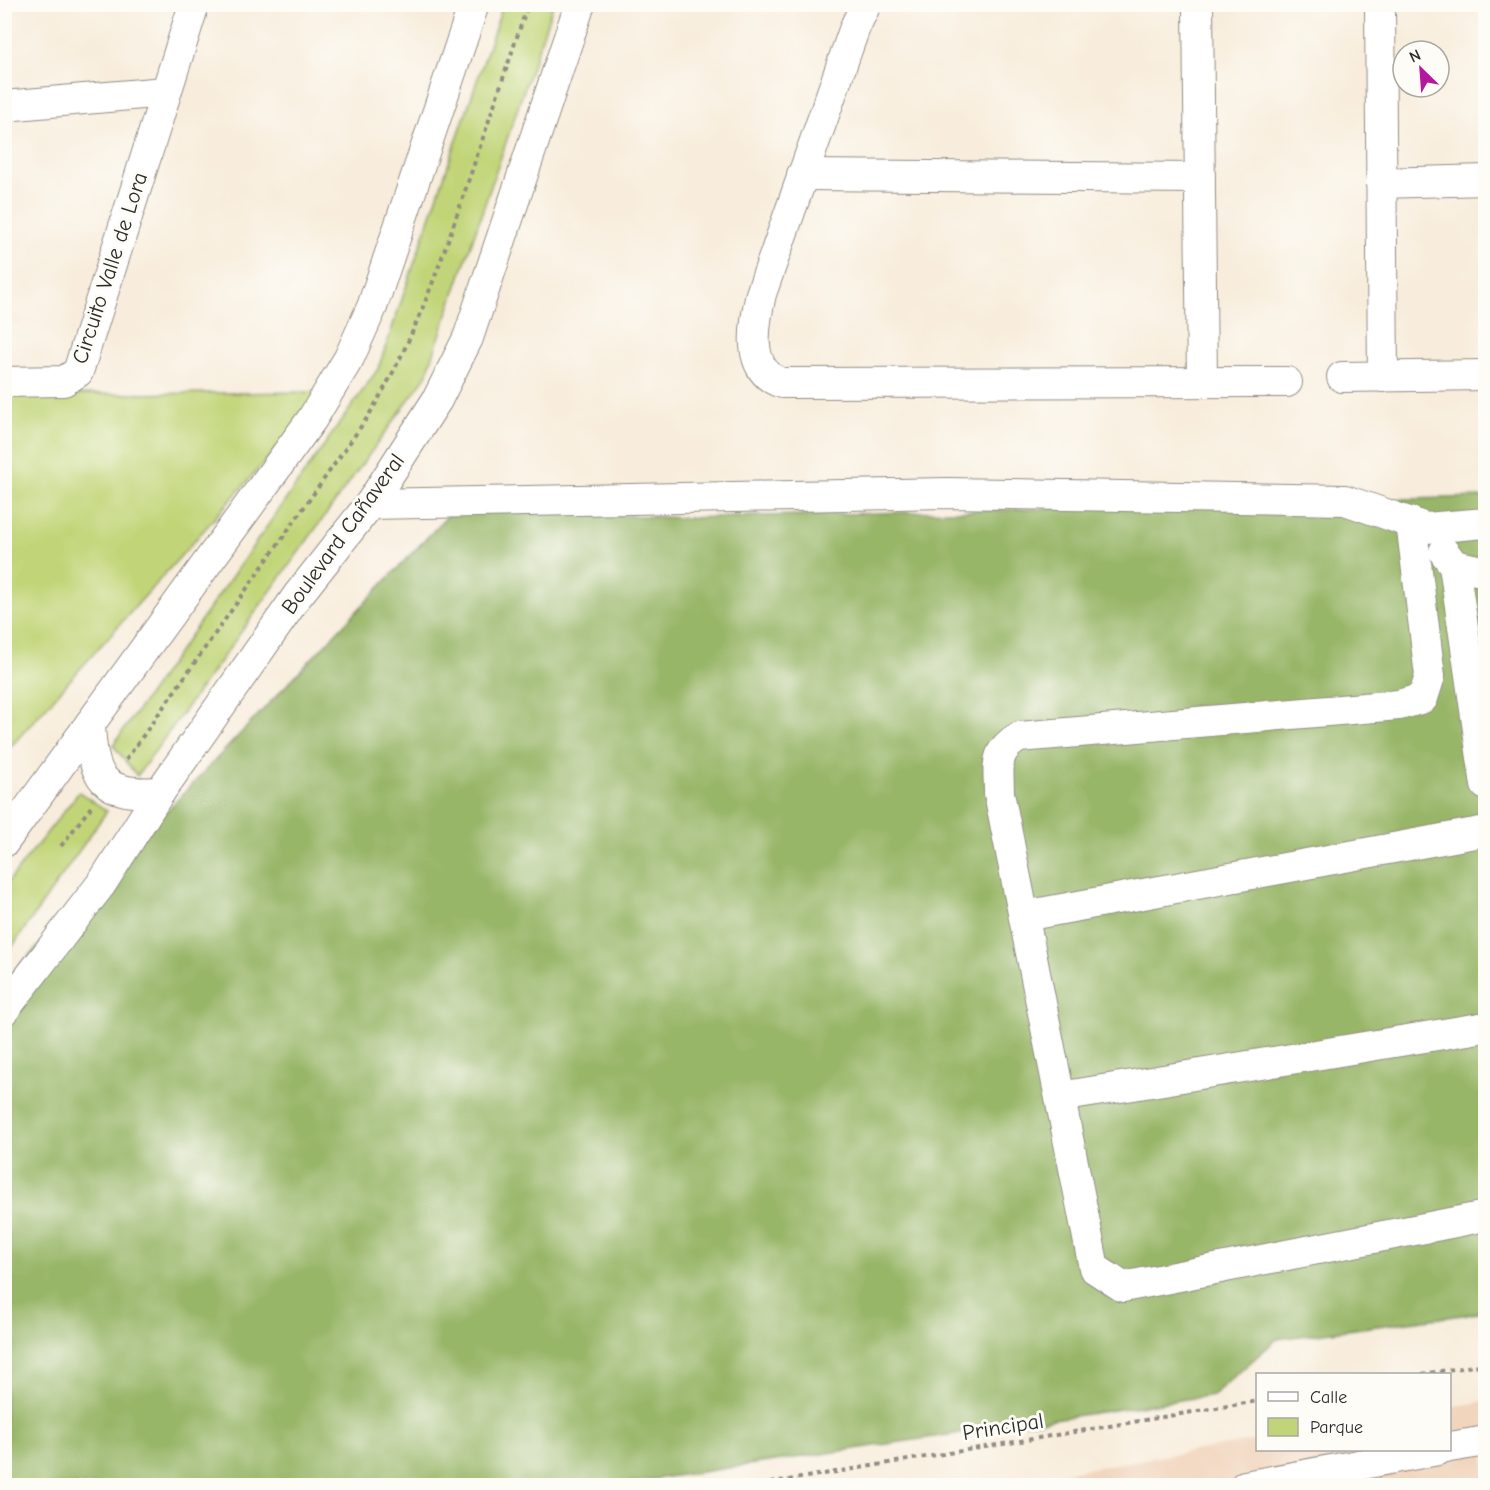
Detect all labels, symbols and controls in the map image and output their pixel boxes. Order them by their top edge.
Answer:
north arrow [1391,39,1451,99]
text: N [1407,46,1424,67]
street label: Circuito Valle de Lora [67,169,153,367]
street label: Boulevard Cañaveral [276,449,410,619]
legend [1256,1373,1451,1451]
text: Calle [1310,1387,1347,1408]
street label: Principal [961,1408,1045,1446]
text: Parque [1310,1417,1363,1438]

